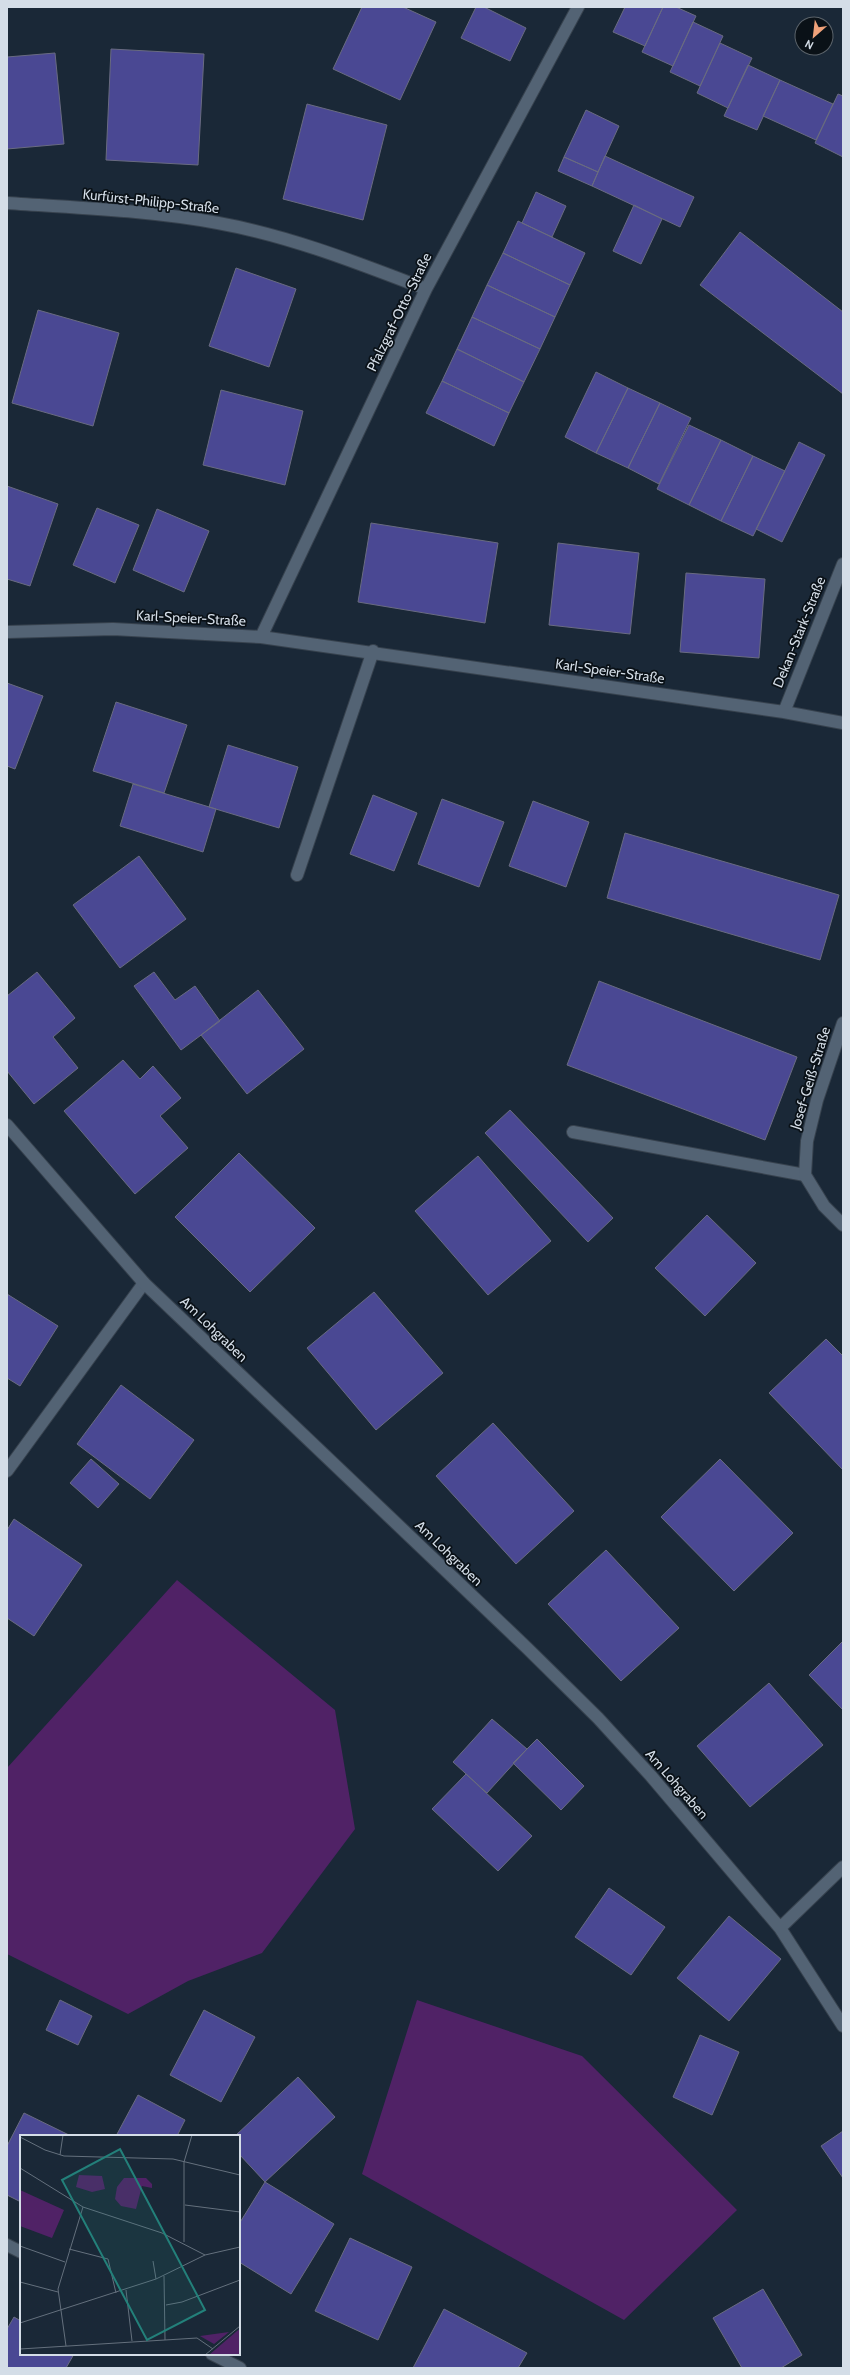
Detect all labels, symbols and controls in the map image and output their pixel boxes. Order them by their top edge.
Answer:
north arrow [794,16,834,56]
text: N [803,37,816,53]
street label: Kurfürst-Philipp-Straße [82,185,220,217]
street label: Pfalzgraf-Otto-Straße [362,250,436,374]
street label: Dekan-Stark-Straße [768,574,830,690]
street label: Karl-Speier-Straße [136,606,246,630]
street label: Karl-Speier-Straße [554,654,666,688]
street label: Josef-Geiß-Straße [786,1024,834,1133]
street label: Am Lohgraben [176,1292,252,1366]
street label: Am Lohgraben [411,1516,487,1590]
street label: Am Lohgraben [642,1745,712,1823]
inset map [20,2135,240,2355]

